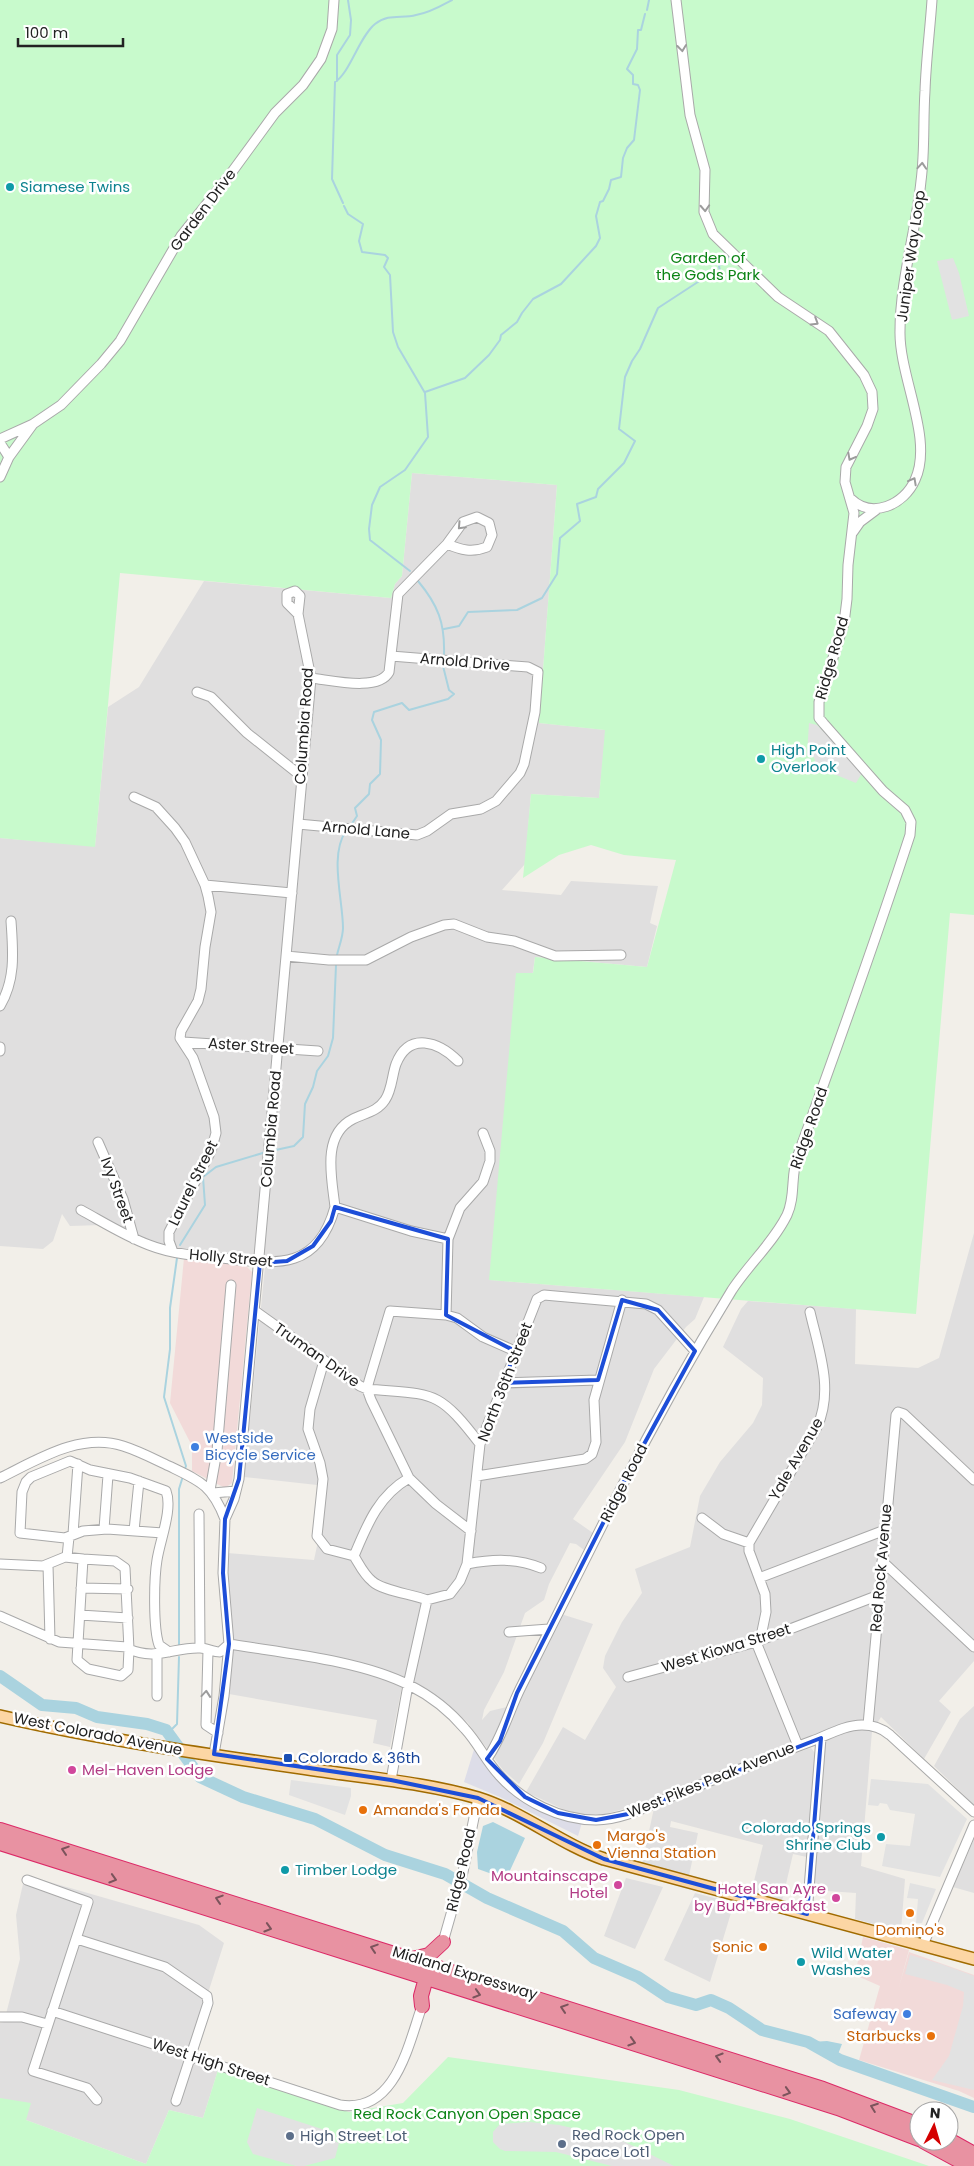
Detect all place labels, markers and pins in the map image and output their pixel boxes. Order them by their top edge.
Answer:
place label: Siamese Twins [20,176,130,197]
marker: Siamese Twins [4,181,16,193]
place label: High Point Overlook [771,739,846,777]
marker: High Point Overlook [755,753,767,765]
place label: Westside Bicycle Service [205,1427,316,1465]
marker: Westside Bicycle Service [189,1441,201,1453]
place label: Colorado & 36th [298,1747,420,1768]
marker: Colorado & 36th [282,1752,294,1764]
place label: Mel-Haven Lodge [82,1759,214,1780]
marker: Mel-Haven Lodge [66,1764,78,1776]
place label: Amanda's Fonda [373,1799,500,1820]
marker: Amanda's Fonda [357,1804,369,1816]
place label: Colorado Springs Shrine Club [741,1817,871,1855]
place label: Margo's Vienna Station [607,1825,716,1863]
marker: Colorado Springs Shrine Club [875,1831,887,1843]
marker: Margo's Vienna Station [591,1839,603,1851]
place label: Timber Lodge [295,1859,397,1880]
marker: Timber Lodge [279,1864,291,1876]
place label: Mountainscape Hotel [491,1865,608,1903]
place label: Hotel San Ayre by Bud+Breakfast [694,1878,826,1916]
marker: Mountainscape Hotel [612,1879,624,1891]
marker: Hotel San Ayre by Bud+Breakfast [830,1892,842,1904]
marker: Domino's [904,1907,916,1919]
place label: Domino's [876,1919,945,1940]
place label: Sonic [712,1936,753,1957]
marker: Sonic [757,1941,769,1953]
place label: Wild Water Washes [811,1942,893,1980]
marker: Wild Water Washes [795,1956,807,1968]
place label: Safeway [833,2003,898,2024]
marker: Safeway [901,2008,913,2020]
place label: Starbucks [847,2025,921,2046]
marker: Starbucks [925,2030,937,2042]
place label: Red Rock Open Space Lot1 [572,2124,685,2162]
place label: High Street Lot [300,2125,407,2146]
marker: High Street Lot [284,2130,296,2142]
marker: Red Rock Open Space Lot1 [556,2138,568,2150]

